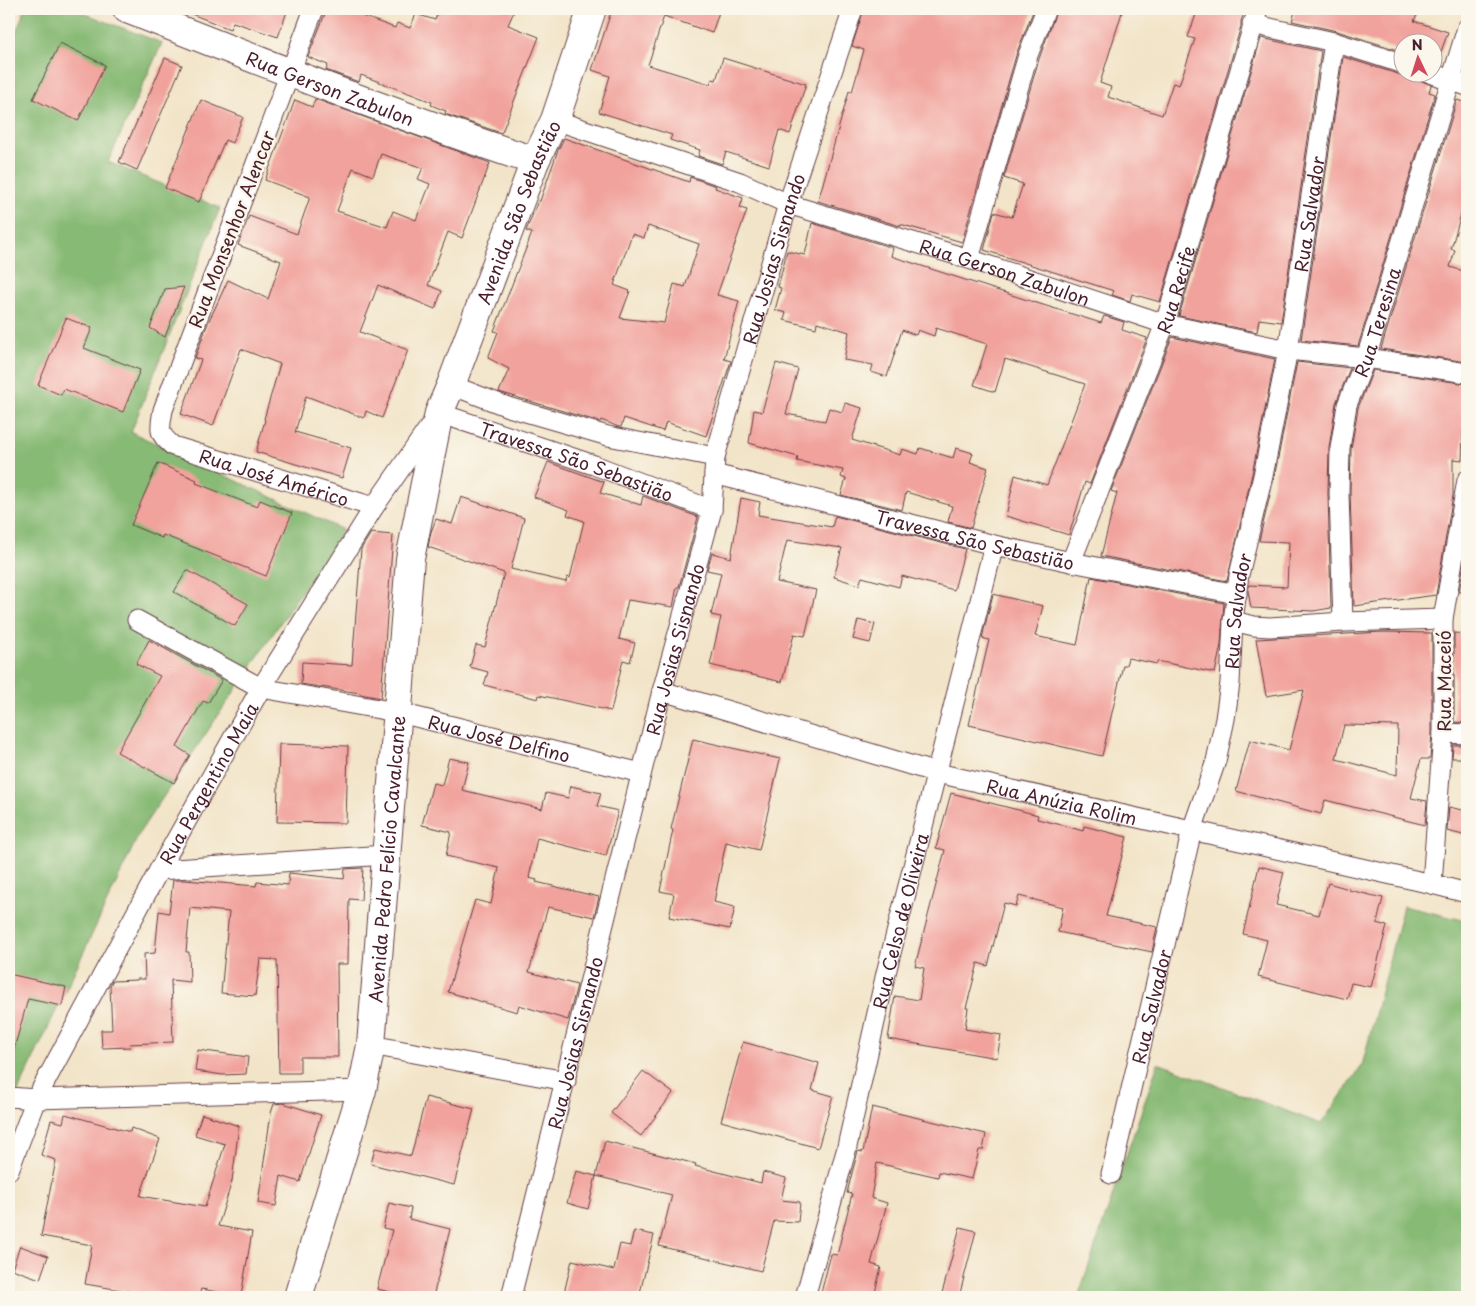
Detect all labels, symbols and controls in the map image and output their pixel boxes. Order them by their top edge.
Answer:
north arrow [1394,32,1444,82]
text: N [1411,34,1423,55]
street label: Rua Gerson Zabulon [242,44,418,132]
street label: Avenida São Sebastião [469,115,567,308]
street label: Rua Monsenhor Alencar [181,126,281,332]
street label: Rua Salvador [1286,154,1330,274]
street label: Rua Josias Sisnando [735,170,811,347]
street label: Rua Gerson Zabulon [916,231,1094,312]
street label: Rua Recife [1149,242,1201,337]
street label: Rua Teresina [1346,263,1407,381]
street label: Travessa São Sebastião [476,414,677,508]
street label: Rua José Américo [196,441,352,512]
street label: Travessa São Sebastião [873,502,1077,576]
street label: Rua Salvador [1217,549,1258,670]
street label: Rua Josias Sisnando [638,560,710,738]
street label: Rua Maceió [1430,630,1457,732]
street label: Rua Pergentino Maia [152,696,265,869]
street label: Rua José Delfino [426,707,573,768]
street label: Avenida Pedro Felício Cavalcante [361,714,411,1004]
street label: Rua Anúzia Rolim [984,771,1140,831]
street label: Rua Celso de Oliveira [865,830,934,1011]
street label: Rua Salvador [1124,946,1177,1067]
street label: Rua Josias Sisnando [540,954,609,1132]

